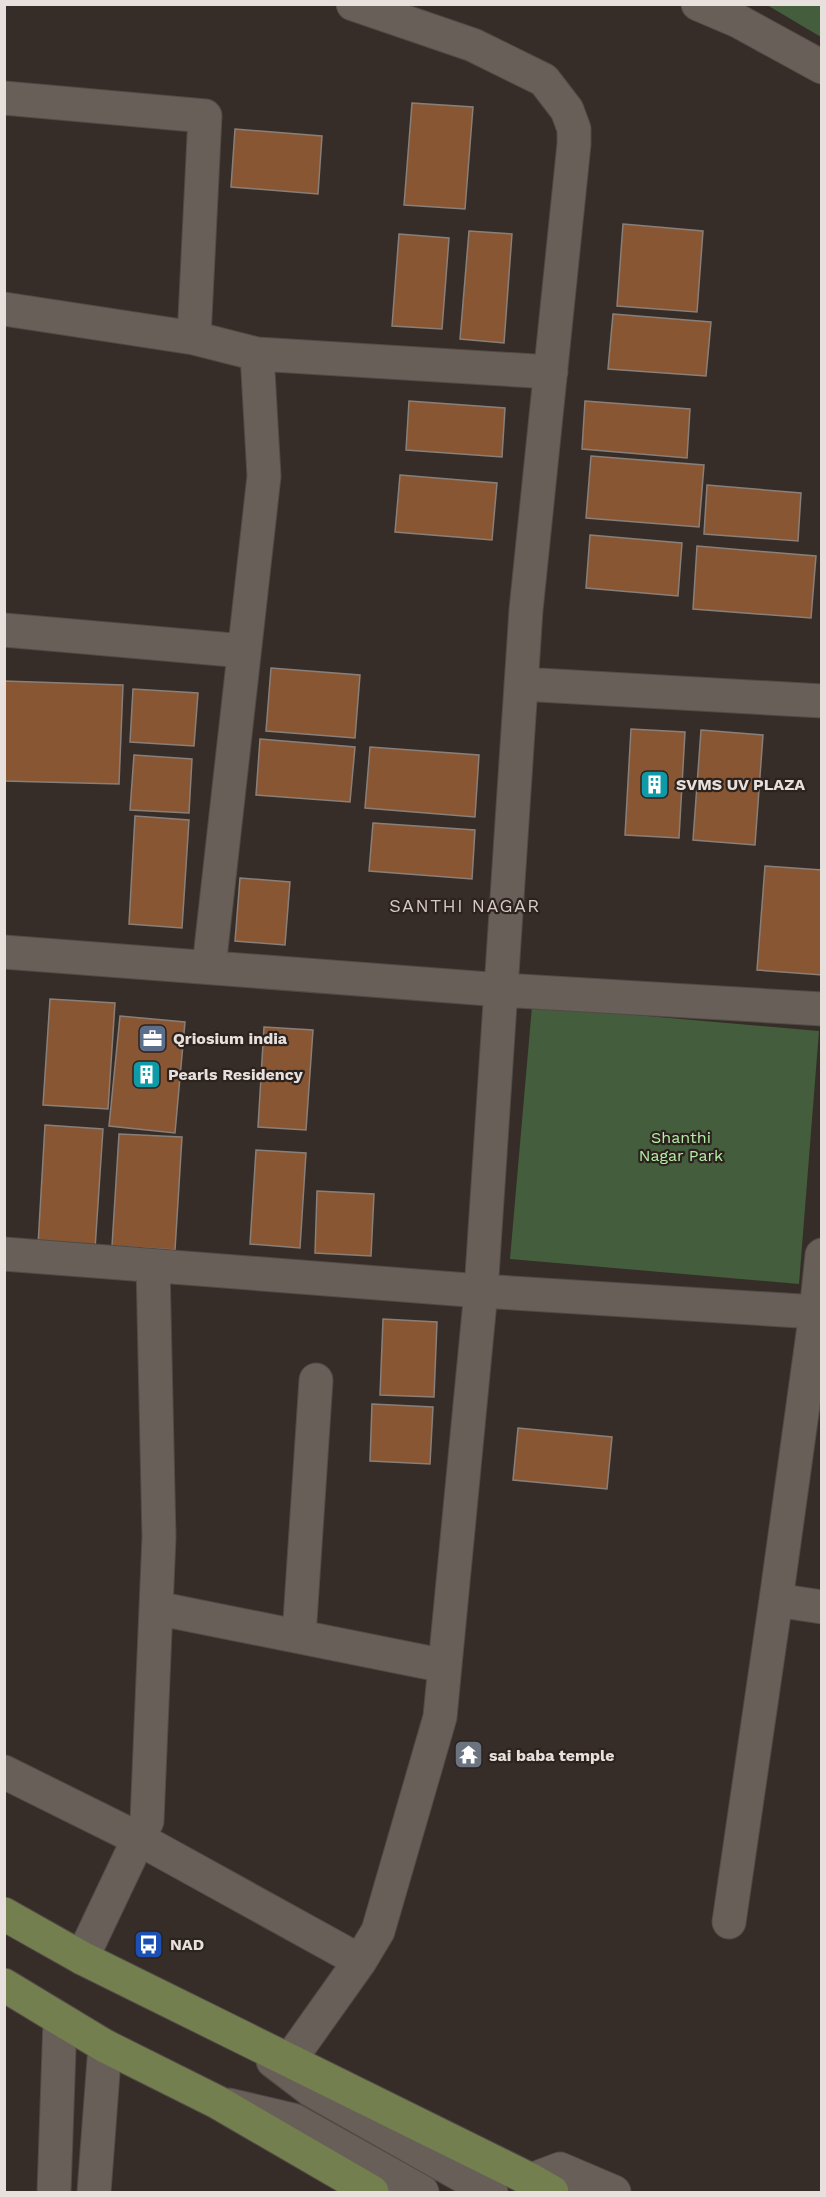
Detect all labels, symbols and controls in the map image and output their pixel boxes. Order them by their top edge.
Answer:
building icon: SVMS UV PLAZA [639,768,671,800]
place label: SVMS UV PLAZA [676,775,805,794]
district label: SANTHI NAGAR [389,895,541,916]
office icon: Qriosium india [136,1022,168,1054]
place label: Qriosium india [173,1029,288,1048]
building icon: Pearls Residency [131,1058,163,1090]
place label: Pearls Residency [168,1065,304,1084]
park label: Shanthi Nagar Park [639,1128,723,1165]
temple icon: sai baba temple [452,1739,484,1771]
place label: sai baba temple [489,1746,615,1765]
bus stop icon: NAD [133,1928,165,1960]
place label: NAD [170,1935,204,1954]

